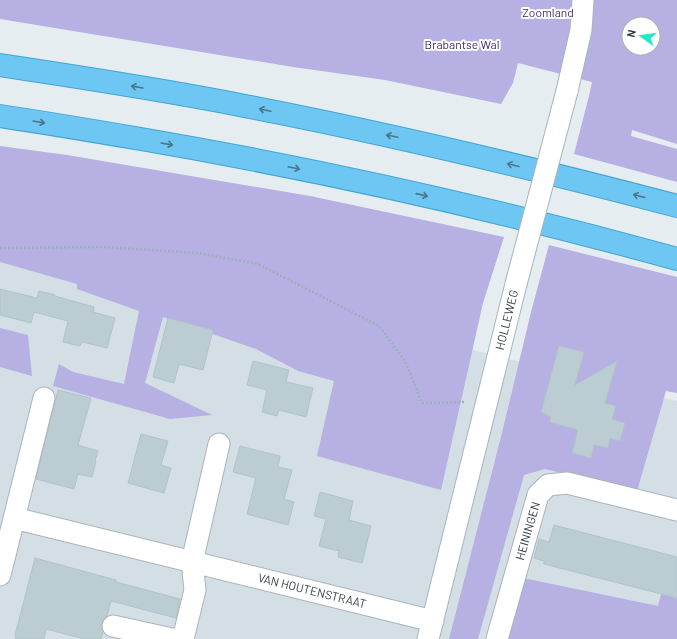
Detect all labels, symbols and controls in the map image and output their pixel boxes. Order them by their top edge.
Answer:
park label: Zoomland [522,5,574,19]
north arrow [621,16,661,56]
text: N [624,28,638,39]
park label: Brabantse Wal [425,37,499,51]
one-way arrow [131,83,144,91]
one-way arrow [259,105,272,113]
one-way arrow [32,118,45,126]
one-way arrow [386,132,399,140]
one-way arrow [160,140,173,148]
one-way arrow [507,160,520,168]
one-way arrow [288,164,301,172]
one-way arrow [415,191,428,199]
one-way arrow [633,192,646,199]
street label: HOLLEWEG [492,288,520,351]
street label: HEININGEN [512,500,542,562]
street label: VAN HOUTENSTRAAT [257,570,368,610]

